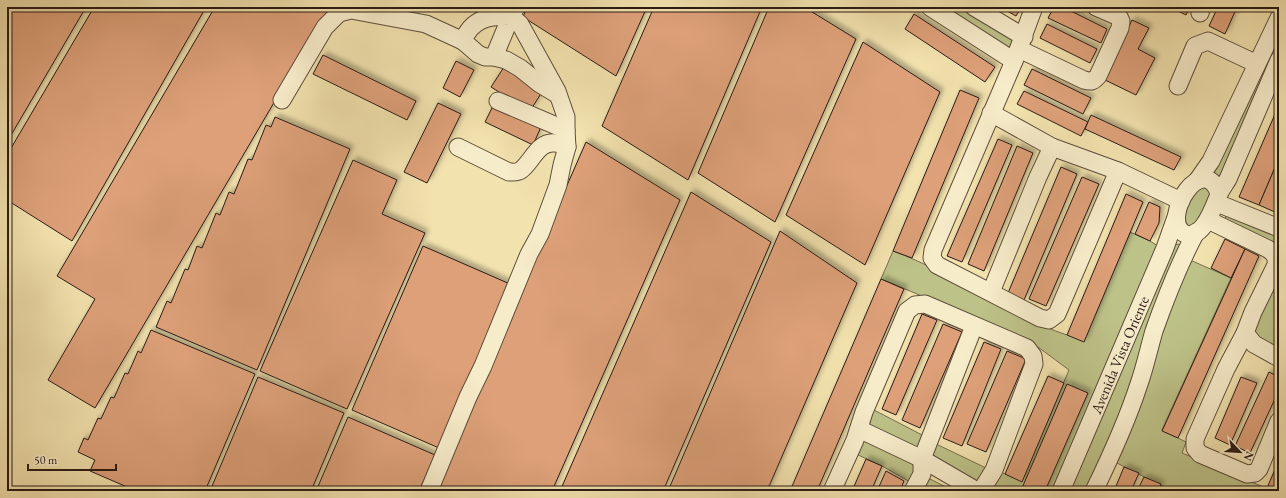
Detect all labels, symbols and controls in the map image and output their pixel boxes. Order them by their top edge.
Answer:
street label: Avenida Vista Oriente [1086,293,1153,417]
north arrow [1220,432,1260,472]
scale bar [28,446,116,472]
text: N [1241,449,1257,463]
text: 50 m [34,452,58,468]

